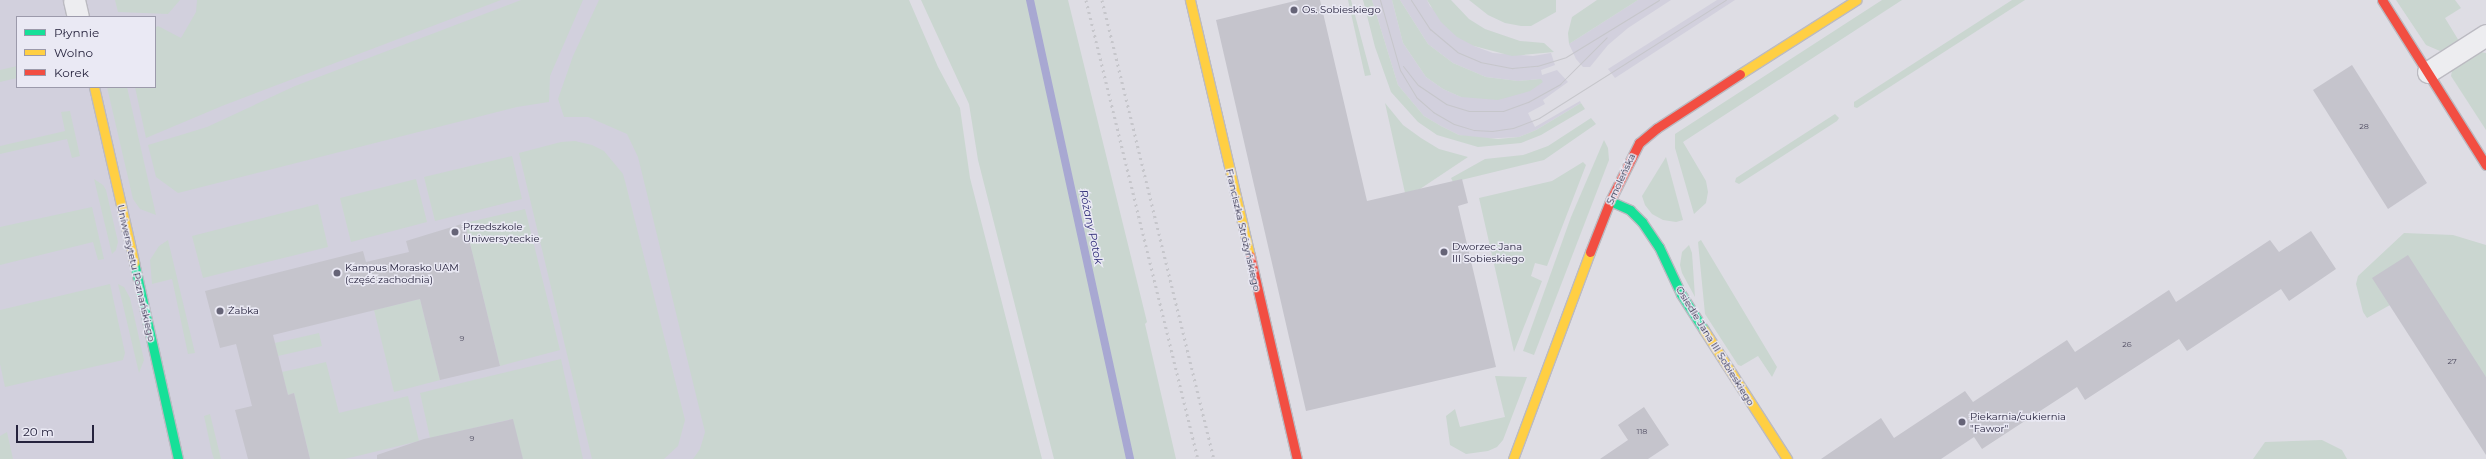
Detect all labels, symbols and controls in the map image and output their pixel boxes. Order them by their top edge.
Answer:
place label: Os. Sobieskiego [1302,4,1381,16]
marker: Os. Sobieskiego [1289,5,1299,15]
legend [16,16,156,88]
text: Płynnie [54,25,99,40]
text: Wolno [54,45,93,60]
text: Korek [54,65,89,80]
house number: 28 [2359,122,2369,132]
street label: Smoleńska [1604,151,1638,207]
street label: Franciszka Stróżyńskiego [1223,168,1263,292]
water label: Różany Potok [1077,188,1105,266]
street label: Uniwersytetu Poznańskiego [114,203,158,343]
place label: Przedszkole Uniwersyteckie [463,220,540,244]
marker: Przedszkole Uniwersyteckie [450,227,460,237]
place label: Dworzec Jana III Sobieskiego [1452,240,1524,264]
marker: Dworzec Jana III Sobieskiego [1439,247,1449,257]
place label: Kampus Morasko UAM (część zachodnia) [345,261,459,284]
marker: Kampus Morasko UAM (część zachodnia) [332,268,342,278]
street label: Osiedle Jana III Sobieskiego [1673,284,1757,408]
place label: Żabka [228,305,259,317]
marker: Żabka [215,306,225,316]
house number: 9 [460,334,464,344]
house number: 26 [2122,340,2132,350]
house number: 27 [2447,357,2457,367]
place label: Piekarnia/cukiernia "Fawor" [1970,410,2066,434]
scale bar [18,417,96,443]
marker: Piekarnia/cukiernia "Fawor" [1957,417,1967,427]
text: 20 m [23,424,54,439]
house number: 118 [1637,427,1647,437]
house number: 9 [470,434,474,444]

